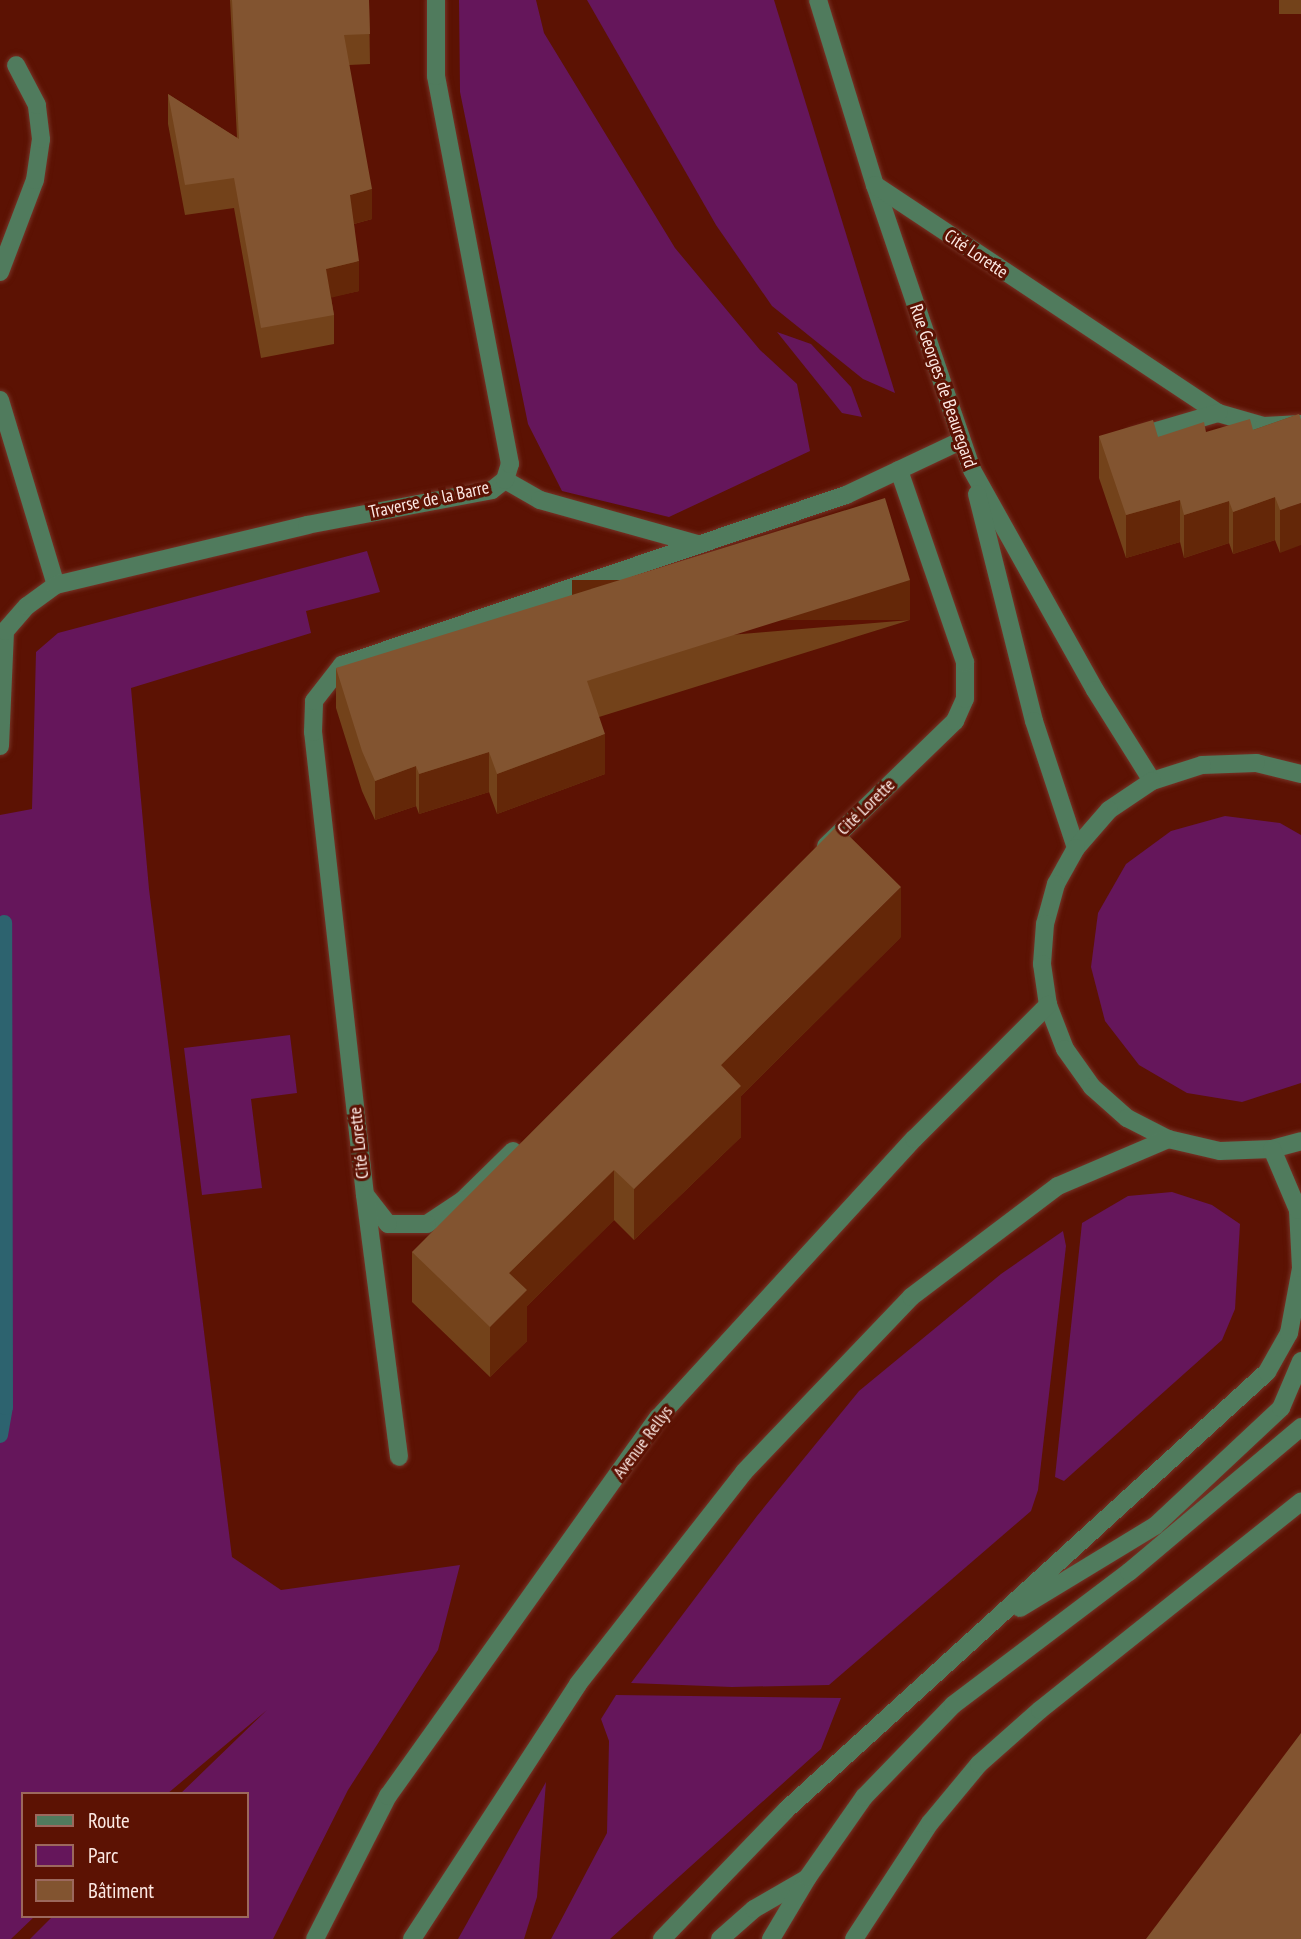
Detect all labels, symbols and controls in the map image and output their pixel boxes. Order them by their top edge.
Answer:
street label: Cité Lorette [940,225,1012,283]
street label: Rue Georges de Beauregard [905,301,981,471]
street label: Traverse de la Barre [367,477,491,523]
street label: Cité Lorette [833,774,899,840]
street label: Cité Lorette [344,1106,374,1180]
street label: Avenue Rellys [609,1401,677,1483]
legend [21,1792,248,1918]
text: Route [88,1807,130,1834]
text: Parc [88,1842,119,1869]
text: Bâtiment [88,1877,154,1904]

